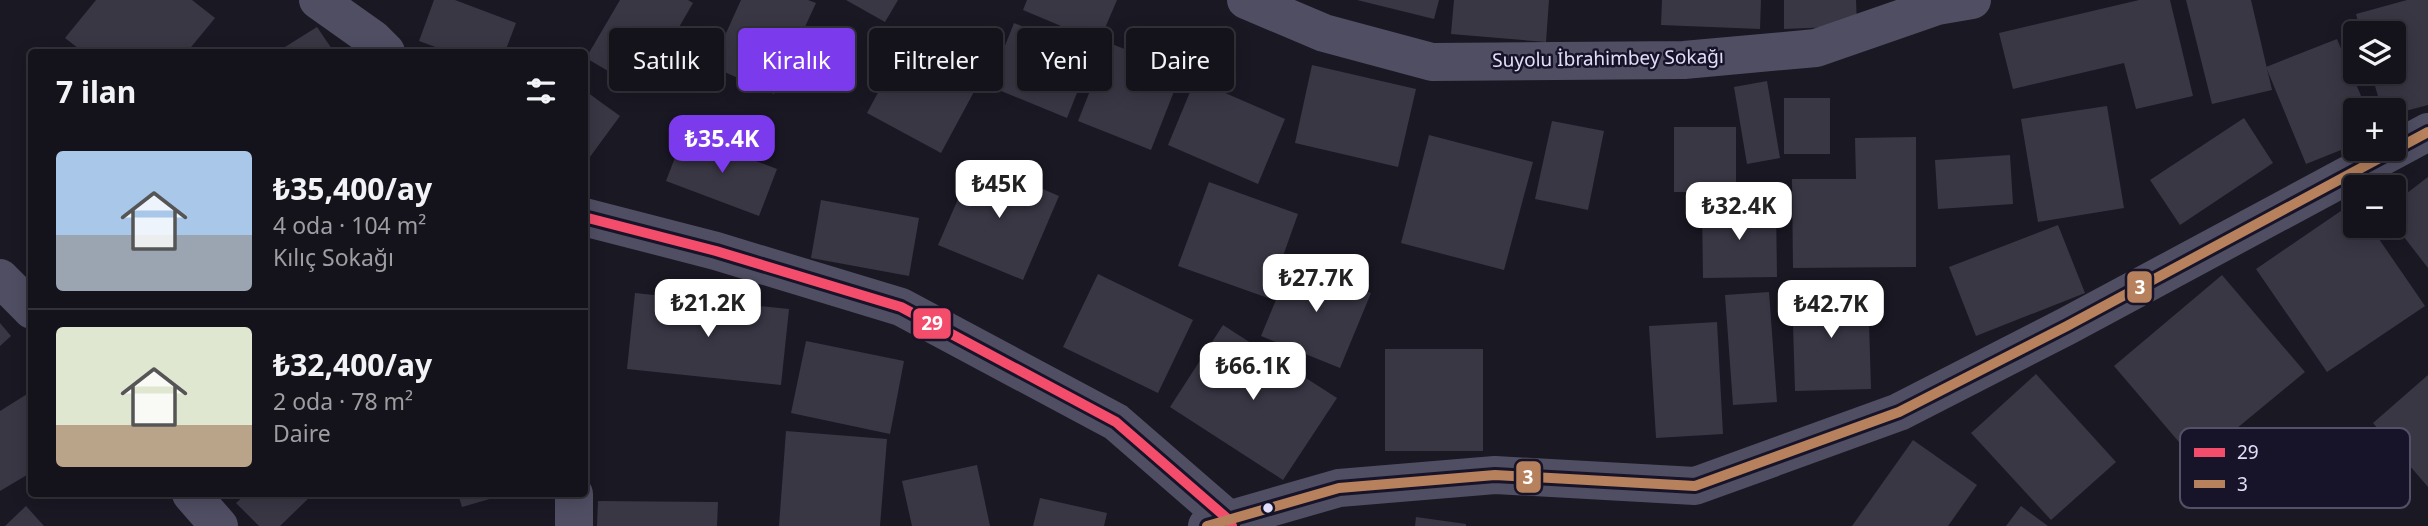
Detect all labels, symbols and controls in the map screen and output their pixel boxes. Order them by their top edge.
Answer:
map controls [2343,21,2406,238]
button: layers [2343,21,2406,84]
chip: Satılık [609,28,724,91]
chip: Kiralık [738,28,855,91]
chip: Filtreler [869,28,1003,91]
chip: Yeni [1017,28,1112,91]
chip: Daire [1126,28,1234,91]
street label: Suyolu İbrahimbey Sokağı [1492,43,1724,73]
text: 7 ilan [56,71,136,112]
icon: filters [522,72,560,110]
button: + [2343,98,2406,161]
pin: ₺35.4K [665,116,779,175]
text: ₺35.4K [685,122,759,154]
pin: ₺45K [958,160,1040,220]
text: ₺45K [972,167,1026,199]
text: ₺35,400/ay [273,168,432,209]
button: − [2343,175,2406,238]
icon: home [112,179,196,263]
pin: ₺32.4K [1682,182,1796,242]
text: ₺32.4K [1702,189,1776,221]
text: 4 oda · 104 m² [273,209,426,241]
text: Kılıç Sokağı [273,241,394,273]
pin: ₺27.7K [1259,254,1373,314]
text: ₺27.7K [1279,261,1353,293]
line badge: 3 [2126,270,2153,304]
text: 3 [2135,274,2146,300]
pin: ₺21.2K [651,280,765,339]
pin: ₺42.7K [1774,280,1888,340]
text: ₺21.2K [671,286,745,318]
text: ₺42.7K [1794,287,1868,319]
line badge: 29 [912,307,952,340]
text: 29 [921,310,943,336]
pin: ₺66.1K [1196,342,1310,402]
text: ₺32,400/ay [273,344,432,385]
text: ₺66.1K [1216,349,1290,381]
icon: home [112,355,196,439]
text: 2 oda · 78 m² [273,385,413,417]
text: Daire [273,417,331,449]
legend [2180,428,2410,508]
text: 29 [2237,439,2259,465]
line badge: 3 [1515,460,1542,494]
text: 3 [1523,464,1534,490]
text: 3 [2237,471,2248,497]
unlabelled marker [1261,501,1275,515]

